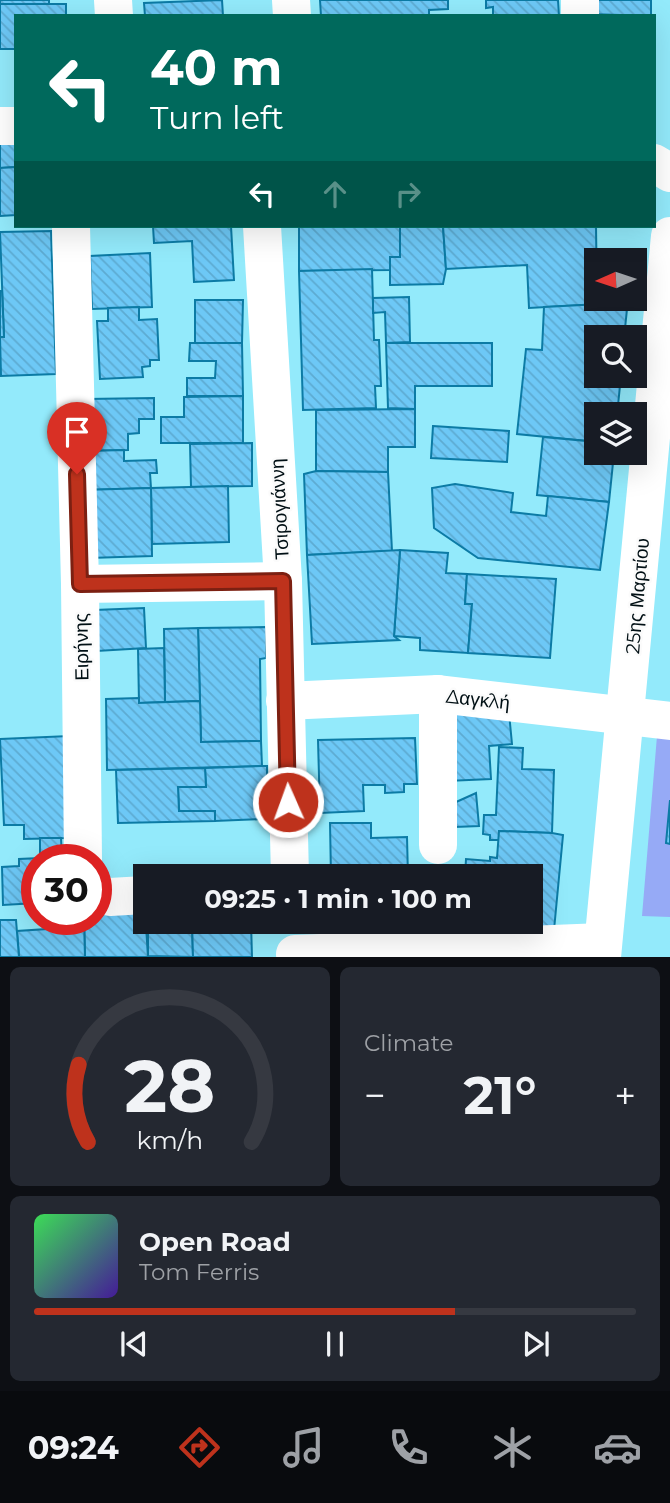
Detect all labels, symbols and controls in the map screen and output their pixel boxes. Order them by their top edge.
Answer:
text: 40 m [150,38,282,97]
icon: left [35,42,126,133]
text: Turn left [150,98,284,137]
icon: left [243,175,281,213]
icon: ahead [316,175,354,213]
icon: right [389,175,427,213]
north arrow [584,248,648,312]
map controls [584,248,647,465]
button: search [584,325,647,388]
pin [47,402,107,474]
button: layers [584,402,647,465]
icon: arrive [58,413,96,451]
street label: Τσιρογιάννη [265,458,294,560]
street label: 25ης Μαρτίου [621,537,654,655]
street label: Ειρήνης [69,613,94,681]
street label: Δαγκλή [445,685,511,714]
position arrow [251,765,325,839]
speed limit sign: 30 [21,844,112,935]
text: 09:25 · 1 min · 100 m [204,883,472,915]
text: Climate [364,1029,453,1057]
text: 28 [125,1043,216,1131]
text: 21° [464,1064,536,1127]
text: − [364,1072,386,1119]
text: + [614,1072,636,1119]
text: km/h [137,1125,203,1155]
text: Open Road [139,1226,291,1258]
text: Tom Ferris [139,1258,259,1286]
icon: previous [115,1325,153,1363]
icon: pause [316,1325,354,1363]
icon: next [517,1325,555,1363]
icon: directions [175,1423,224,1472]
icon: music [279,1423,328,1472]
icon: phone [384,1423,433,1472]
icon: climate [488,1423,537,1472]
icon: car [593,1423,642,1472]
text: 09:24 [28,1428,119,1467]

